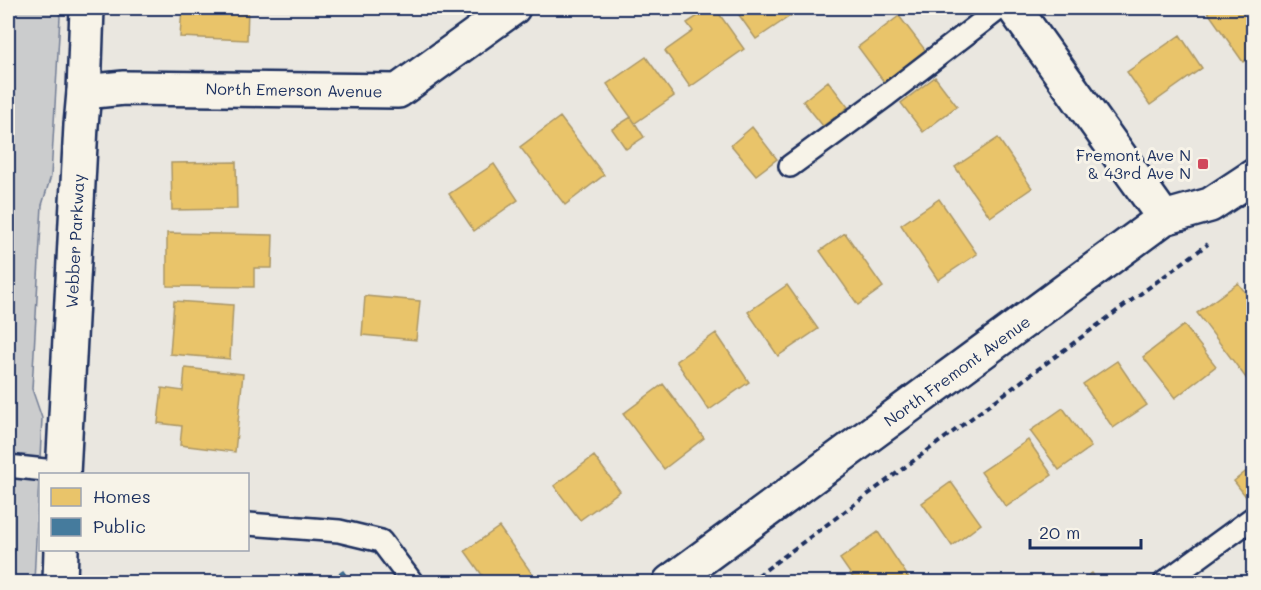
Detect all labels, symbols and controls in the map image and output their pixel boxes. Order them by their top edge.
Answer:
street label: North Emerson Avenue [205,77,383,102]
place label: Fremont Ave N & 43rd Ave N [1076,144,1191,183]
marker: Fremont Ave N & 43rd Ave N [1196,157,1210,171]
street label: Webber Parkway [60,173,89,309]
street label: North Fremont Avenue [879,310,1034,431]
legend [39,473,249,551]
text: Homes [93,484,151,508]
scale bar [1030,512,1141,550]
text: Public [93,514,146,538]
text: 20 m [1039,520,1080,544]

